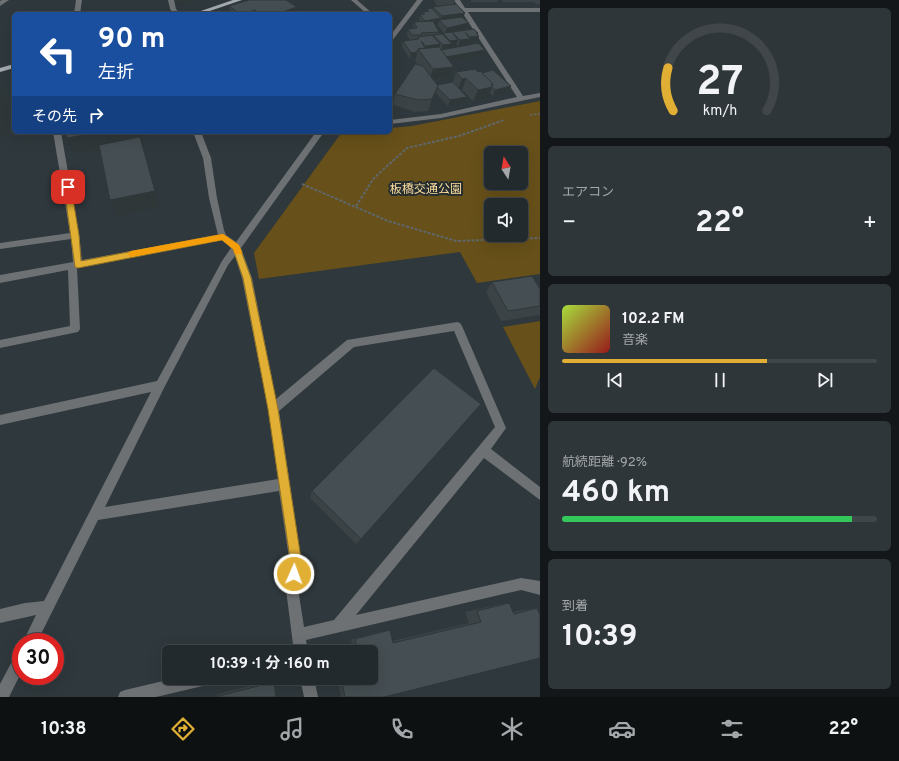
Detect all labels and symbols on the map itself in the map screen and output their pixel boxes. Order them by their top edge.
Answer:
north arrow [484,146,528,190]
pin [51,170,85,204]
park label: 板橋交通公園 [390,182,462,198]
position arrow [273,553,315,595]
speed limit sign: 30 [12,633,64,685]

